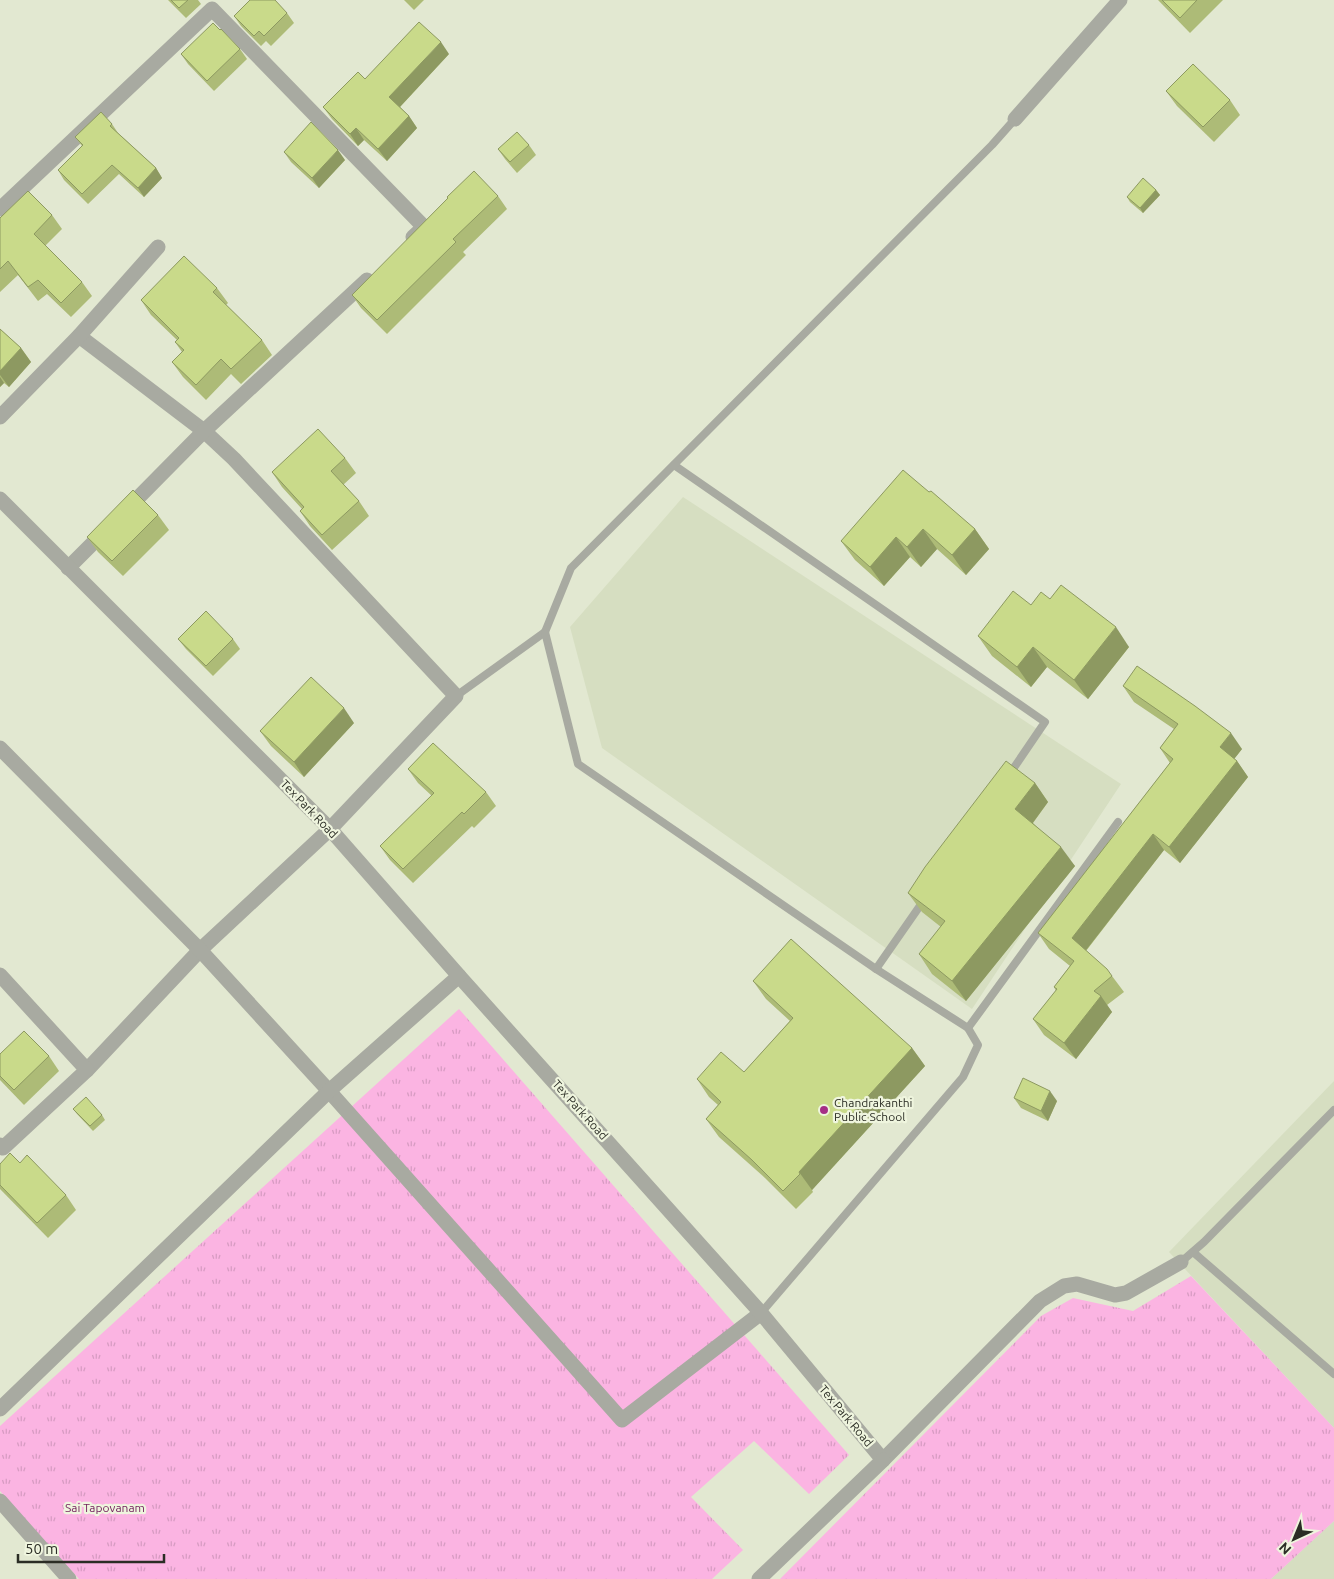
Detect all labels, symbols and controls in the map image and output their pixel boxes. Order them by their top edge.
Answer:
street label: Tex Park Road [278,777,340,840]
street label: Tex Park Road [550,1077,611,1142]
place label: Chandrakanthi Public School [834,1096,913,1123]
marker: Chandrakanthi Public School [818,1104,830,1116]
street label: Tex Park Road [817,1382,876,1449]
park label: Sai Tapovanam [65,1501,145,1514]
north arrow [1269,1514,1319,1564]
scale bar [18,1532,164,1564]
text: N [1276,1539,1294,1558]
text: 50 m [25,1540,58,1557]

